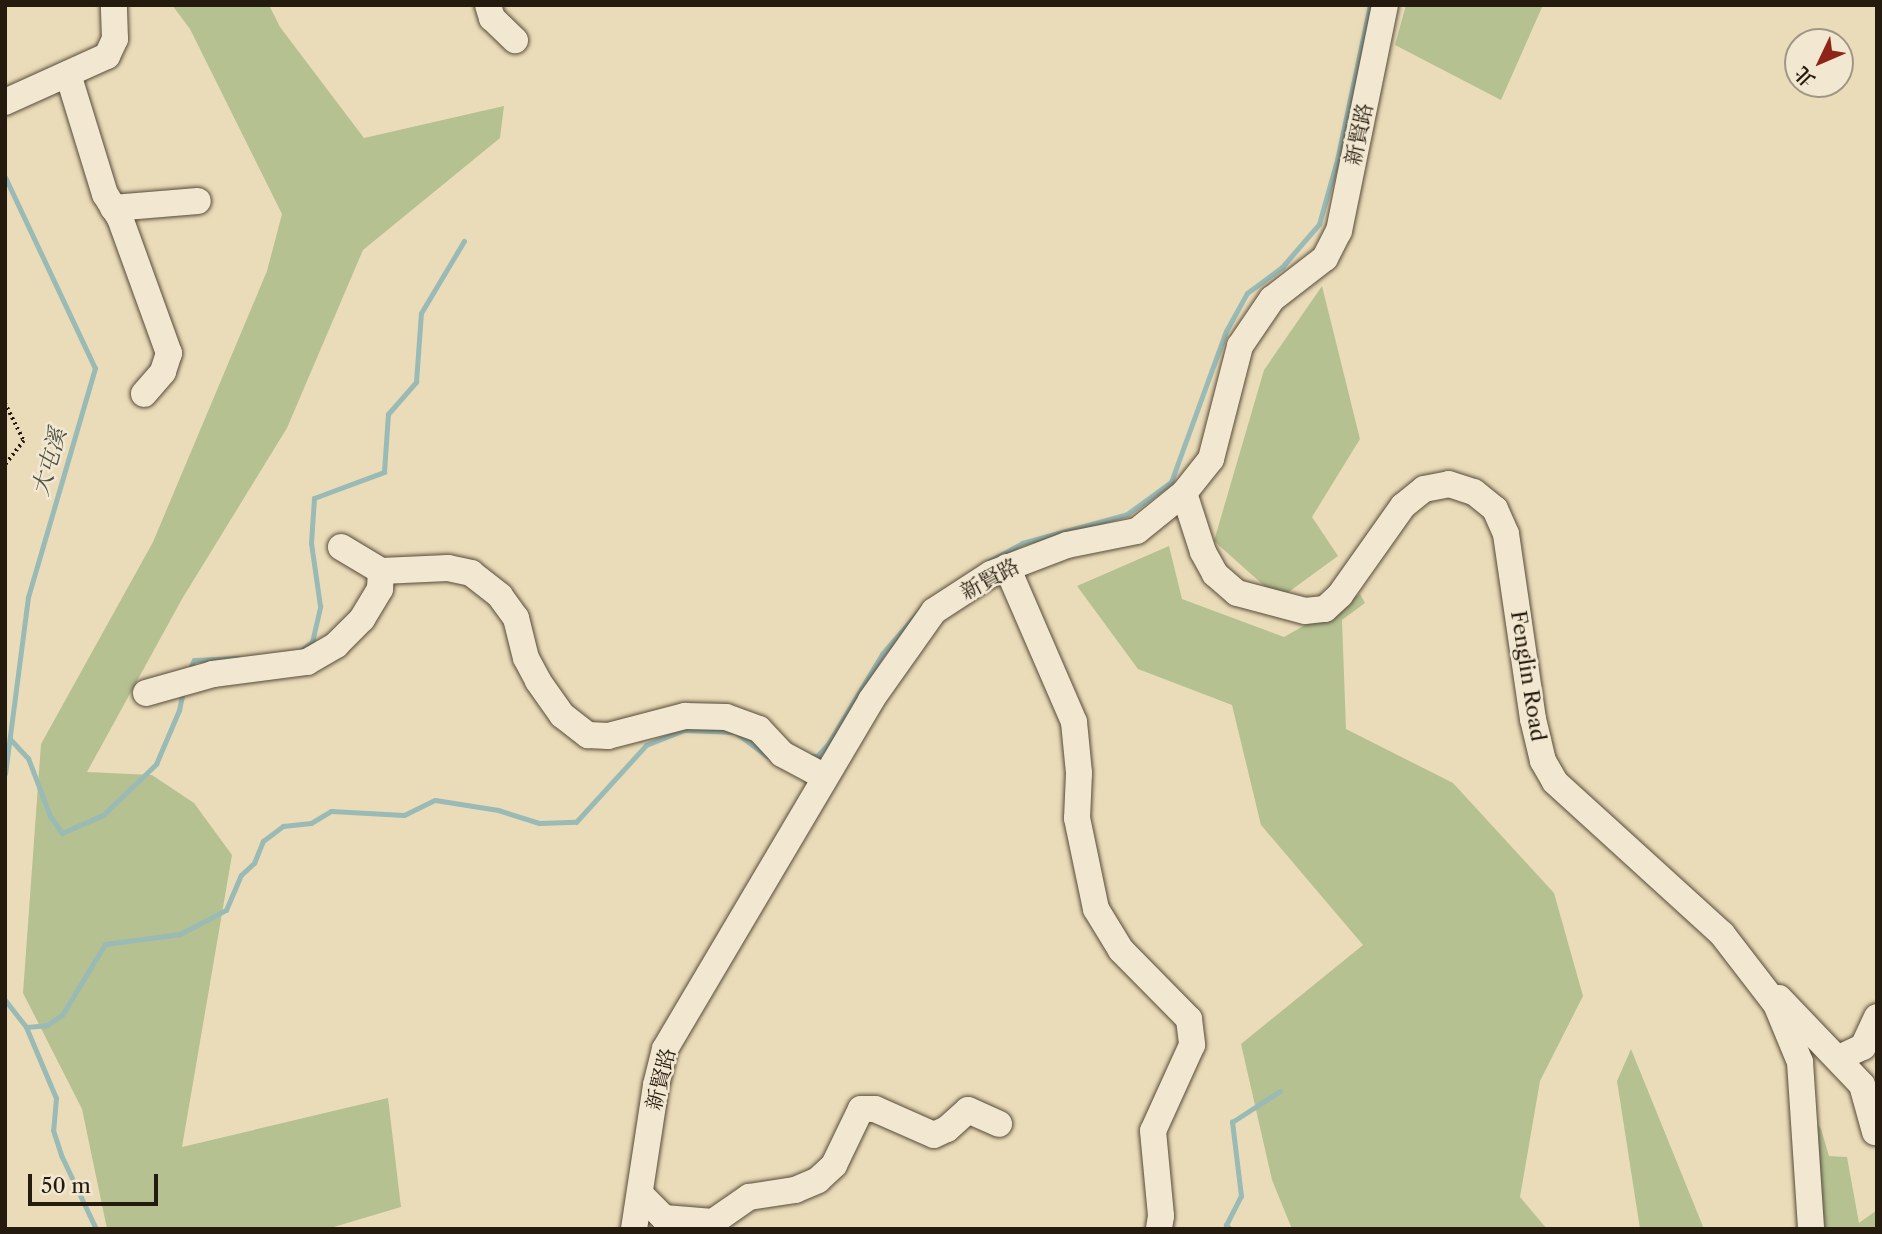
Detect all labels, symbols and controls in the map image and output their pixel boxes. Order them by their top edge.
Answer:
north arrow [1784,28,1854,98]
text: 北 [1790,62,1820,91]
street label: 新賢路 [1340,101,1378,167]
water label: 大屯溪 [26,425,72,499]
street label: 新賢路 [956,553,1024,605]
street label: Fenglin Road [1505,609,1551,743]
street label: 新賢路 [641,1045,681,1113]
scale bar [32,1160,161,1204]
text: 50 m [41,1173,91,1198]

